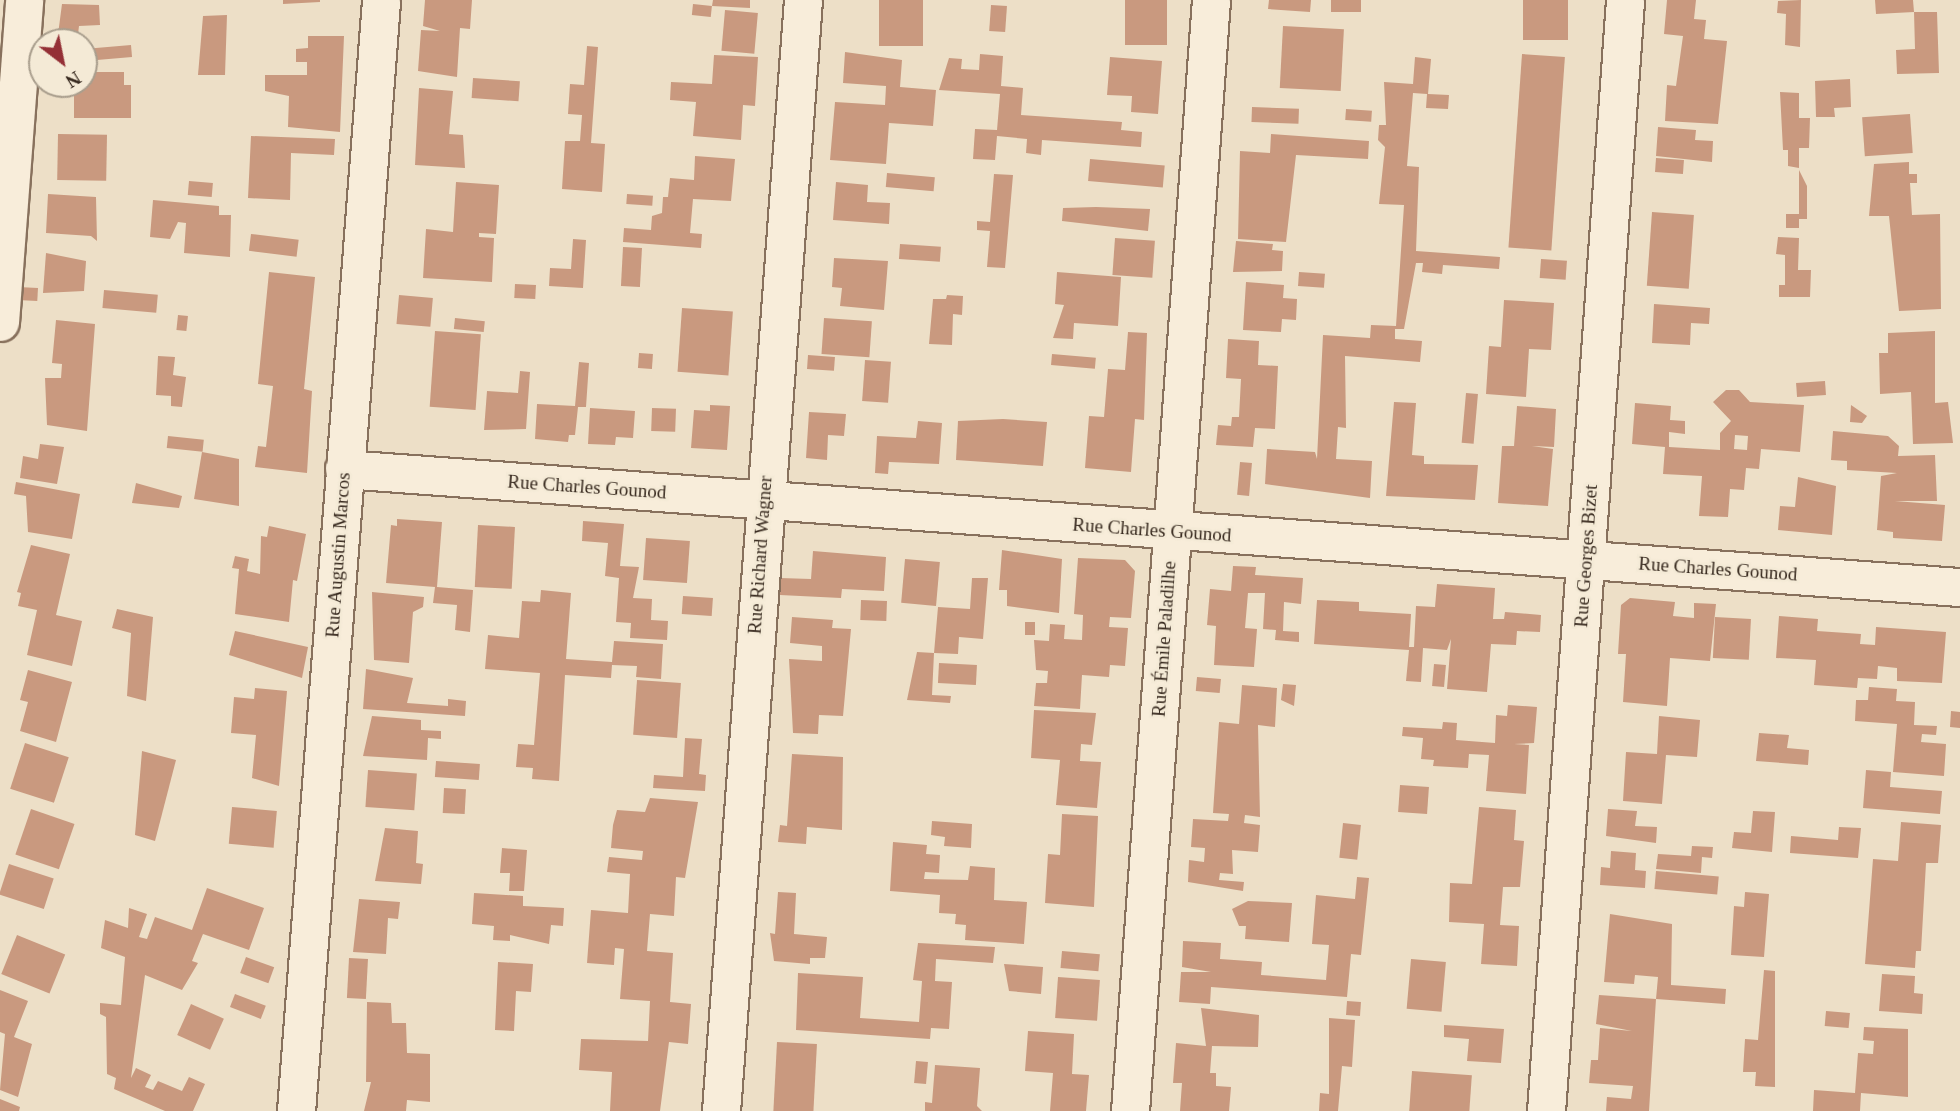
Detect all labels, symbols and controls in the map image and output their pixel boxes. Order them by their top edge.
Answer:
north arrow [28,28,98,98]
text: N [62,67,85,92]
street label: Rue Charles Gounod [507,470,667,504]
street label: Rue Augustin Marcos [321,471,355,639]
street label: Rue Richard Wagner [743,475,777,635]
street label: Rue Georges Bizet [1570,484,1602,628]
street label: Rue Charles Gounod [1072,513,1232,547]
street label: Rue Charles Gounod [1638,552,1798,586]
street label: Rue Émile Paladilhe [1147,560,1181,718]

